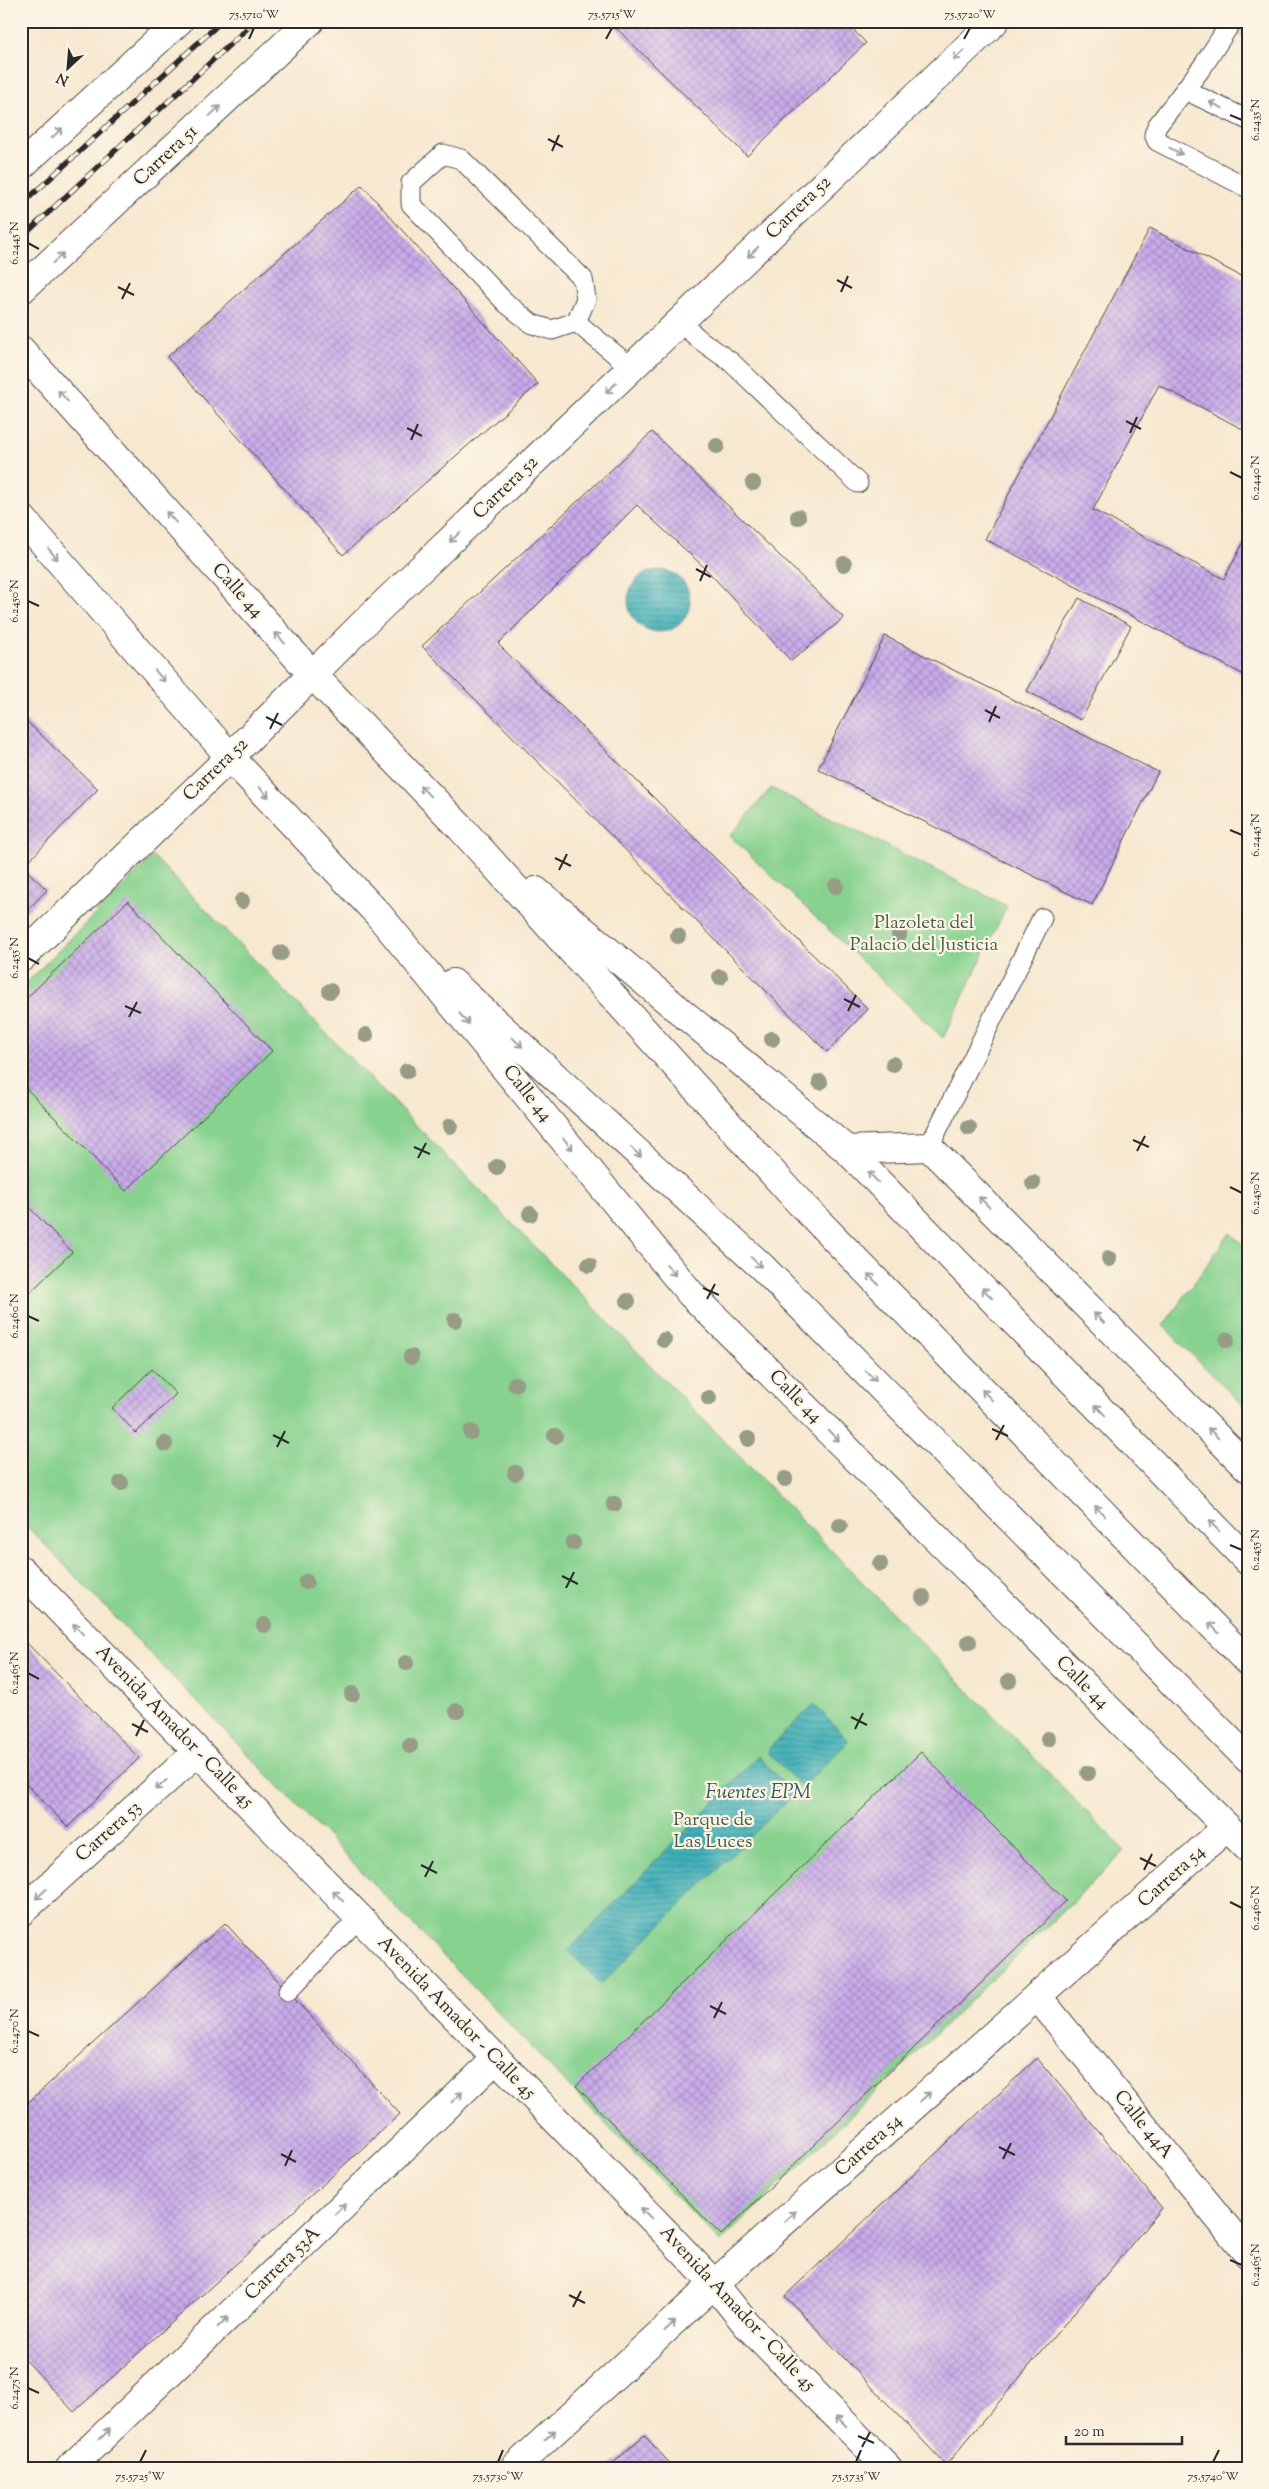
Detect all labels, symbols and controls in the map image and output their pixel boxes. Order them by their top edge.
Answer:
text: 75.5710°W [229,6,280,24]
text: 75.5715°W [588,6,637,24]
text: 75.5720°W [944,6,996,24]
north arrow [42,42,92,92]
one-way arrow [953,49,966,61]
text: N [54,66,73,89]
text: 6.2435°N [1247,99,1265,141]
one-way arrow [1209,100,1224,109]
one-way arrow [208,105,221,117]
street label: Carrera 51 [128,119,205,193]
one-way arrow [51,127,64,139]
one-way arrow [1168,147,1183,156]
street label: Carrera 52 [760,170,838,246]
text: 6.2445°N [6,221,24,265]
one-way arrow [747,246,760,258]
one-way arrow [51,252,64,264]
one-way arrow [604,382,617,394]
one-way arrow [57,390,68,403]
street label: Carrera 52 [467,450,545,526]
text: 6.2440°N [1247,455,1265,501]
one-way arrow [165,511,177,524]
one-way arrow [449,531,462,543]
one-way arrow [48,547,59,560]
street label: Calle 44 [205,557,269,625]
text: 6.2450°N [6,579,24,623]
one-way arrow [274,632,285,645]
one-way arrow [154,670,166,683]
street label: Carrera 52 [177,732,255,808]
one-way arrow [419,785,431,797]
one-way arrow [258,786,270,799]
text: 6.2445°N [1247,813,1265,857]
park label: Plazoleta del Palacio del Justicia [850,910,998,959]
text: 6.2455°N [6,937,24,979]
one-way arrow [459,1012,470,1025]
one-way arrow [510,1036,523,1048]
street label: Calle 44 [496,1060,559,1129]
one-way arrow [562,1138,573,1151]
one-way arrow [630,1146,643,1157]
one-way arrow [867,1171,879,1183]
text: 6.2450°N [1247,1171,1265,1215]
one-way arrow [979,1197,991,1209]
one-way arrow [749,1255,762,1267]
one-way arrow [666,1263,677,1276]
one-way arrow [867,1272,879,1285]
one-way arrow [981,1287,993,1300]
text: 6.2460°N [6,1293,24,1339]
one-way arrow [1093,1311,1105,1324]
street label: Calle 44 [762,1364,828,1430]
one-way arrow [865,1370,877,1383]
one-way arrow [981,1389,993,1401]
one-way arrow [1094,1403,1106,1416]
one-way arrow [1207,1427,1220,1439]
one-way arrow [828,1430,840,1442]
one-way arrow [1094,1505,1106,1518]
one-way arrow [1208,1520,1220,1532]
text: 6.2455°N [1247,1529,1265,1571]
one-way arrow [1208,1621,1220,1634]
one-way arrow [72,1622,84,1635]
street label: Avenida Amador - Calle 45 [89,1639,260,1815]
street label: Calle 44 [1049,1650,1115,1716]
text: 6.2465°N [6,1651,24,1695]
one-way arrow [155,1779,168,1790]
water label: Fuentes EPM [705,1779,811,1808]
street label: Carrera 53 [70,1795,148,1869]
park label: Parque de Las Luces [673,1807,753,1856]
street label: Carrera 54 [1132,1839,1212,1915]
text: 6.2460°N [1247,1885,1265,1931]
one-way arrow [35,1888,48,1900]
one-way arrow [332,1889,344,1902]
street label: Avenida Amador - Calle 45 [371,1930,542,2106]
text: 6.2470°N [6,2008,24,2054]
street label: Calle 44A [1107,2085,1180,2166]
one-way arrow [451,2091,464,2103]
one-way arrow [918,2091,931,2102]
street label: Carrera 54 [829,2108,909,2184]
one-way arrow [334,2203,346,2215]
one-way arrow [640,2207,653,2219]
one-way arrow [784,2211,797,2222]
street label: Carrera 53A [239,2220,327,2307]
street label: Avenida Amador - Calle 45 [653,2220,822,2398]
text: 6.2465°N [1247,2243,1265,2287]
one-way arrow [216,2316,229,2328]
one-way arrow [664,2320,677,2332]
text: 6.2475°N [6,2366,24,2410]
one-way arrow [835,2414,847,2427]
scale bar [1066,2414,1183,2446]
text: 20 m [1074,2422,1105,2443]
one-way arrow [99,2428,112,2440]
one-way arrow [543,2429,556,2441]
text: 75.5725°W [115,2468,165,2486]
text: 75.5730°W [473,2468,524,2486]
text: 75.5735°W [832,2468,881,2486]
text: 75.5740°W [1188,2468,1239,2486]

